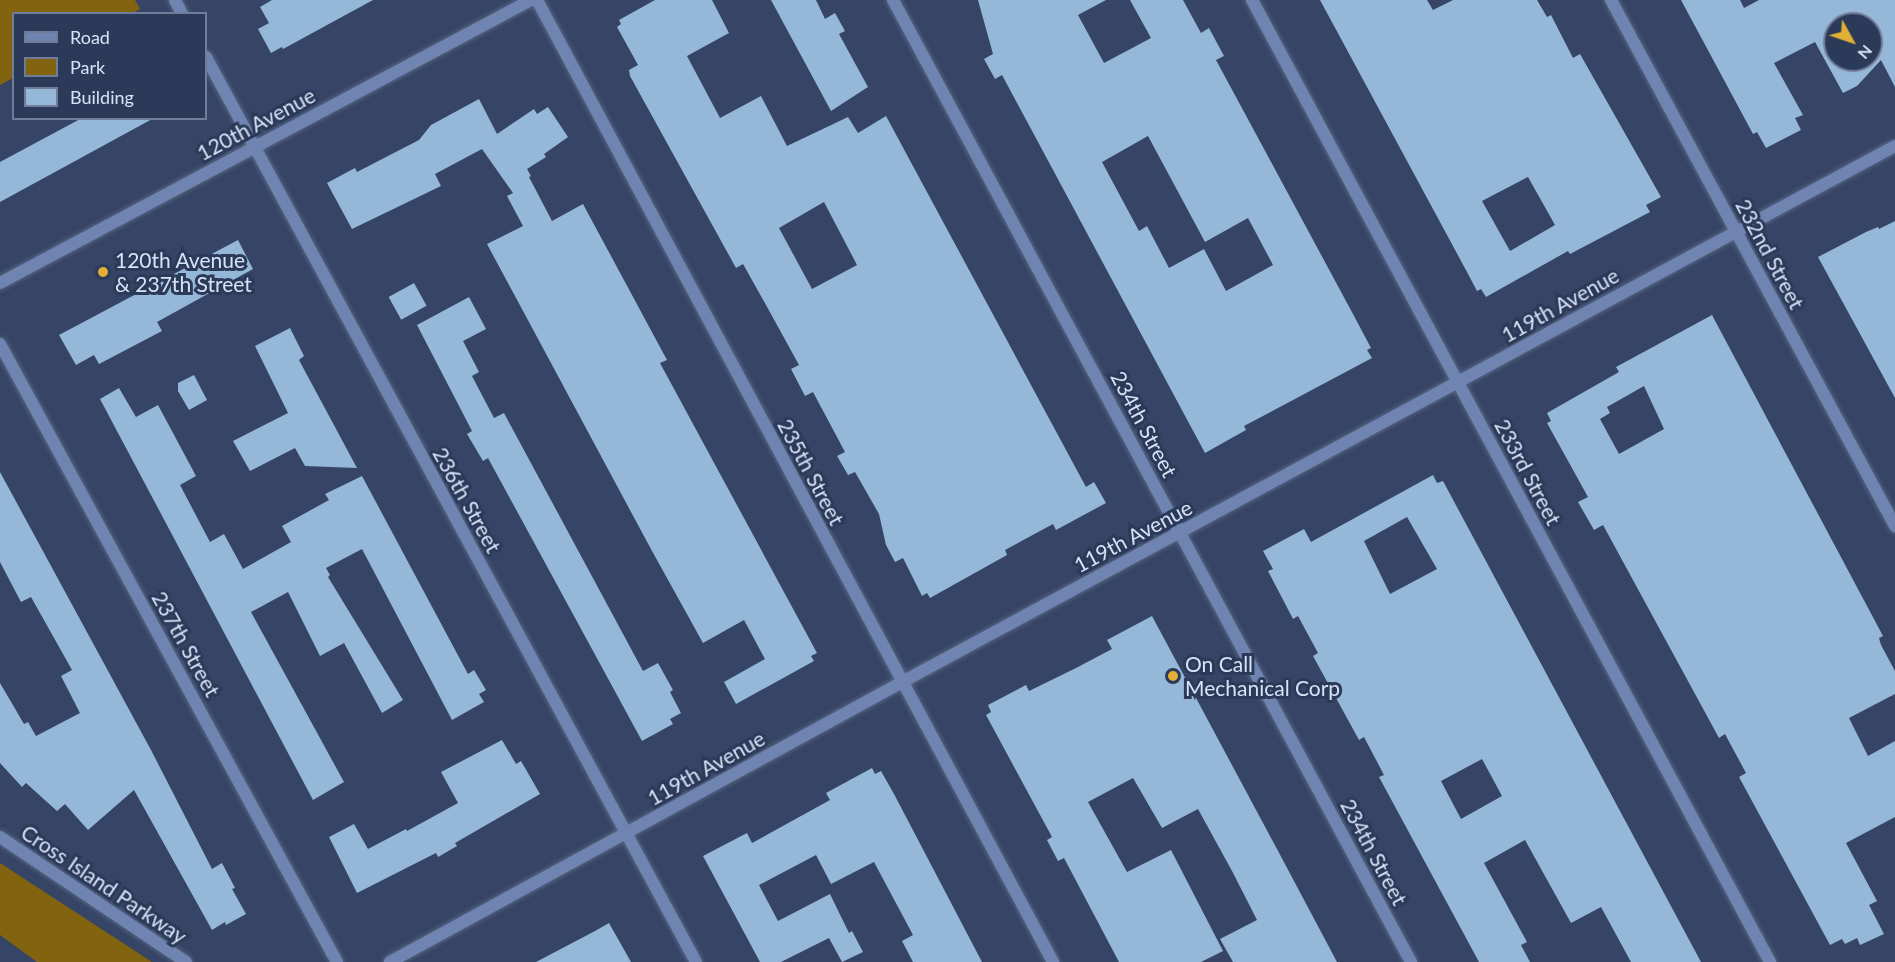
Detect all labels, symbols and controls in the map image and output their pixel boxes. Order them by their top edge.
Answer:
legend [12,12,207,120]
north arrow [1823,12,1883,72]
text: Road [70,26,110,48]
text: N [1854,42,1877,63]
text: Park [70,56,105,78]
street label: 120th Avenue [192,82,320,166]
text: Building [70,86,134,108]
street label: 232nd Street [1731,195,1809,313]
place label: 120th Avenue & 237th Street [115,247,252,297]
street label: 119th Avenue [1497,262,1623,348]
marker: 120th Avenue & 237th Street [96,265,110,279]
street label: 234th Street [1106,367,1182,481]
street label: 235th Street [773,415,849,529]
street label: 233rd Street [1490,415,1566,529]
street label: 236th Street [428,443,506,557]
street label: 119th Avenue [1069,494,1197,578]
street label: 237th Street [147,587,225,701]
place label: On Call Mechanical Corp [1185,651,1340,701]
marker: On Call Mechanical Corp [1166,669,1180,683]
street label: 119th Avenue [643,725,769,811]
street label: 234th Street [1336,795,1412,909]
street label: Cross Island Parkway [17,819,191,949]

